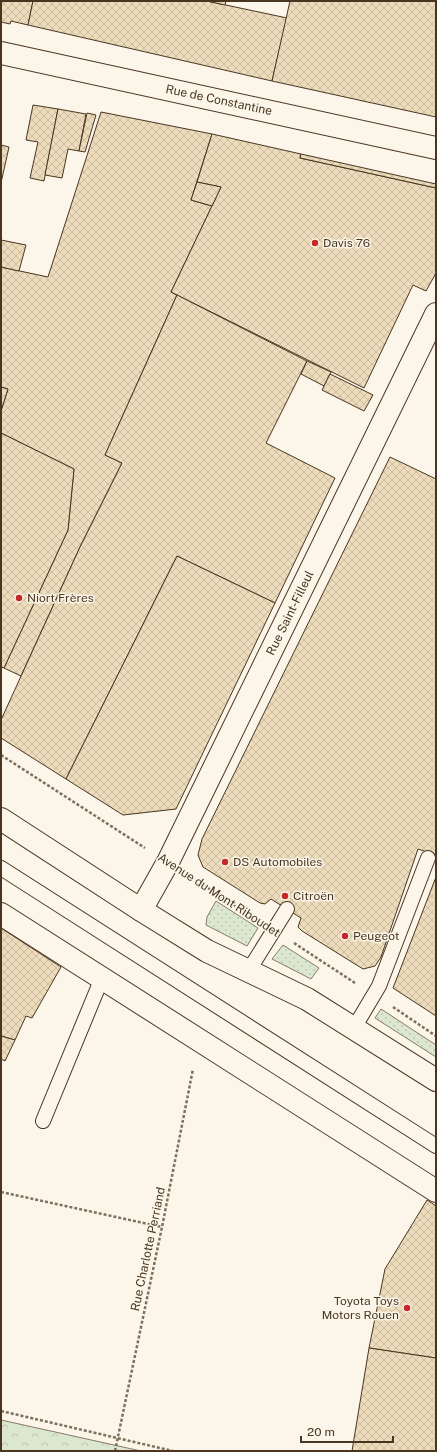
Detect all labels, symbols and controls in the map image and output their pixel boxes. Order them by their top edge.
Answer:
street label: Rue de Constantine [164,82,274,118]
place label: Davis 76 [323,236,370,250]
marker: Davis 76 [310,238,320,248]
street label: Rue Saint-Filleul [263,568,317,658]
place label: Niort Frères [27,591,94,605]
marker: Niort Frères [14,593,24,603]
street label: Avenue du Mont Riboudet [155,850,283,940]
place label: DS Automobiles [233,855,322,869]
marker: DS Automobiles [220,857,230,867]
place label: Citroën [293,889,334,903]
marker: Citroën [280,891,290,901]
place label: Peugeot [353,929,400,943]
marker: Peugeot [340,931,350,941]
street label: Rue Charlotte Perriand [128,1186,168,1312]
place label: Toyota Toys Motors Rouen [322,1294,399,1322]
marker: Toyota Toys Motors Rouen [402,1303,412,1313]
scale bar [301,1418,393,1444]
text: 20 m [307,1425,335,1439]

